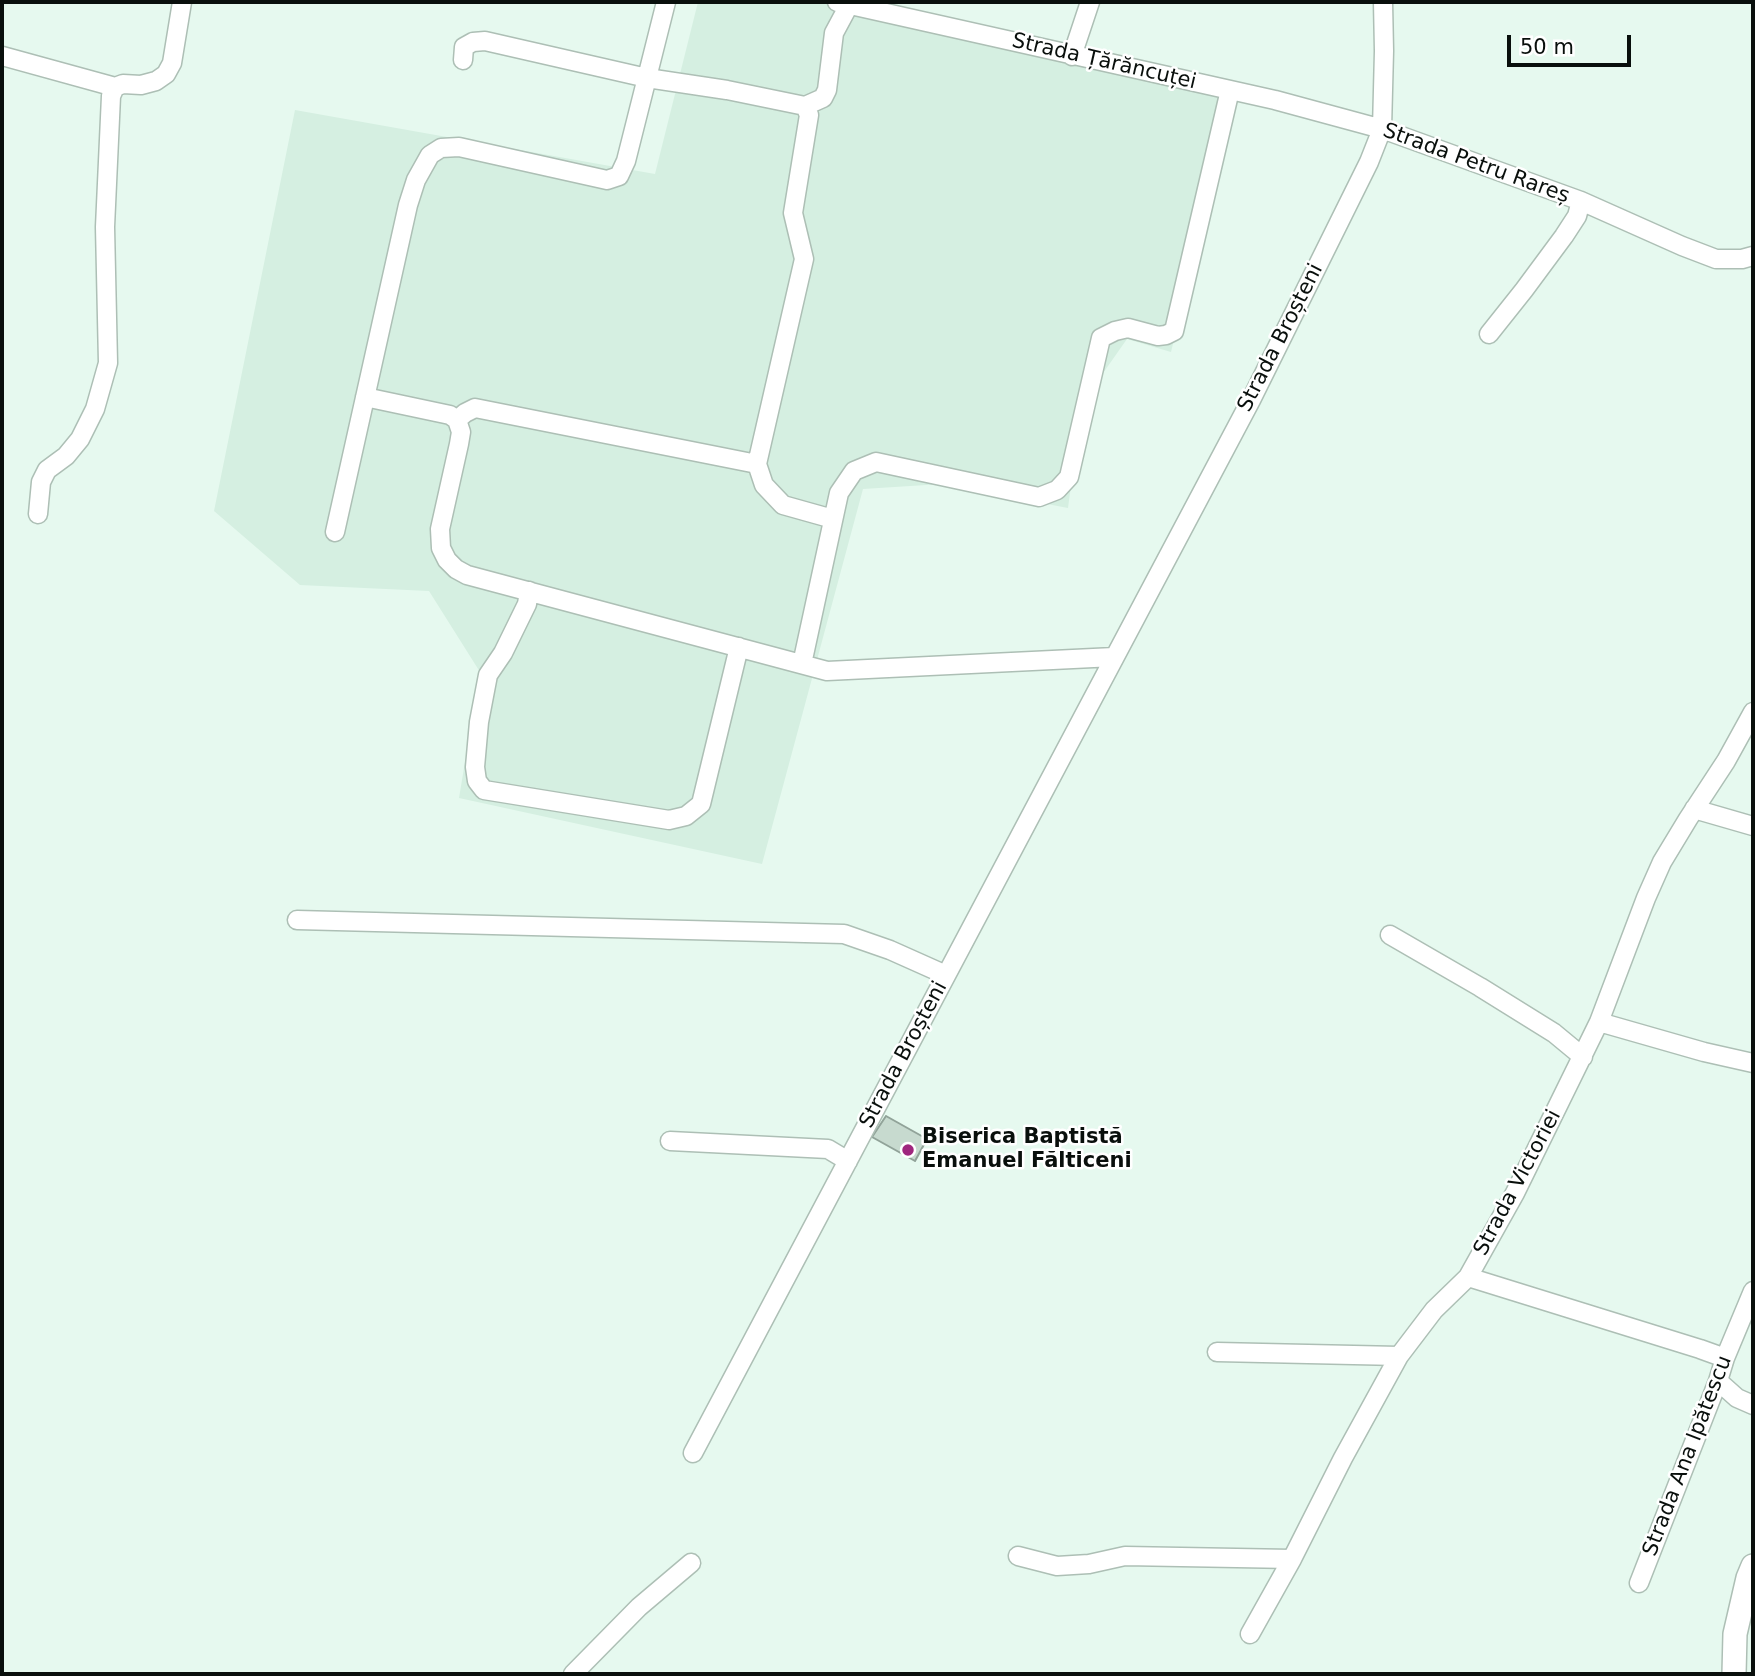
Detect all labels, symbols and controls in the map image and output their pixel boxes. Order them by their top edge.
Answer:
scale bar [1510,21,1634,65]
street label: Strada Țărăncuței [1009,29,1199,95]
text: 50 m [1520,35,1574,59]
street label: Strada Petru Rareș [1379,119,1573,209]
street label: Strada Broșteni [1233,260,1329,416]
street label: Strada Broșteni [855,977,953,1133]
street label: Strada Victoriei [1469,1106,1567,1260]
place label: Biserica Baptistă Emanuel Fălticeni [922,1125,1132,1175]
marker: Biserica Baptistă Emanuel Fălticeni [900,1142,916,1158]
street label: Strada Ana Ipătescu [1638,1352,1738,1560]

